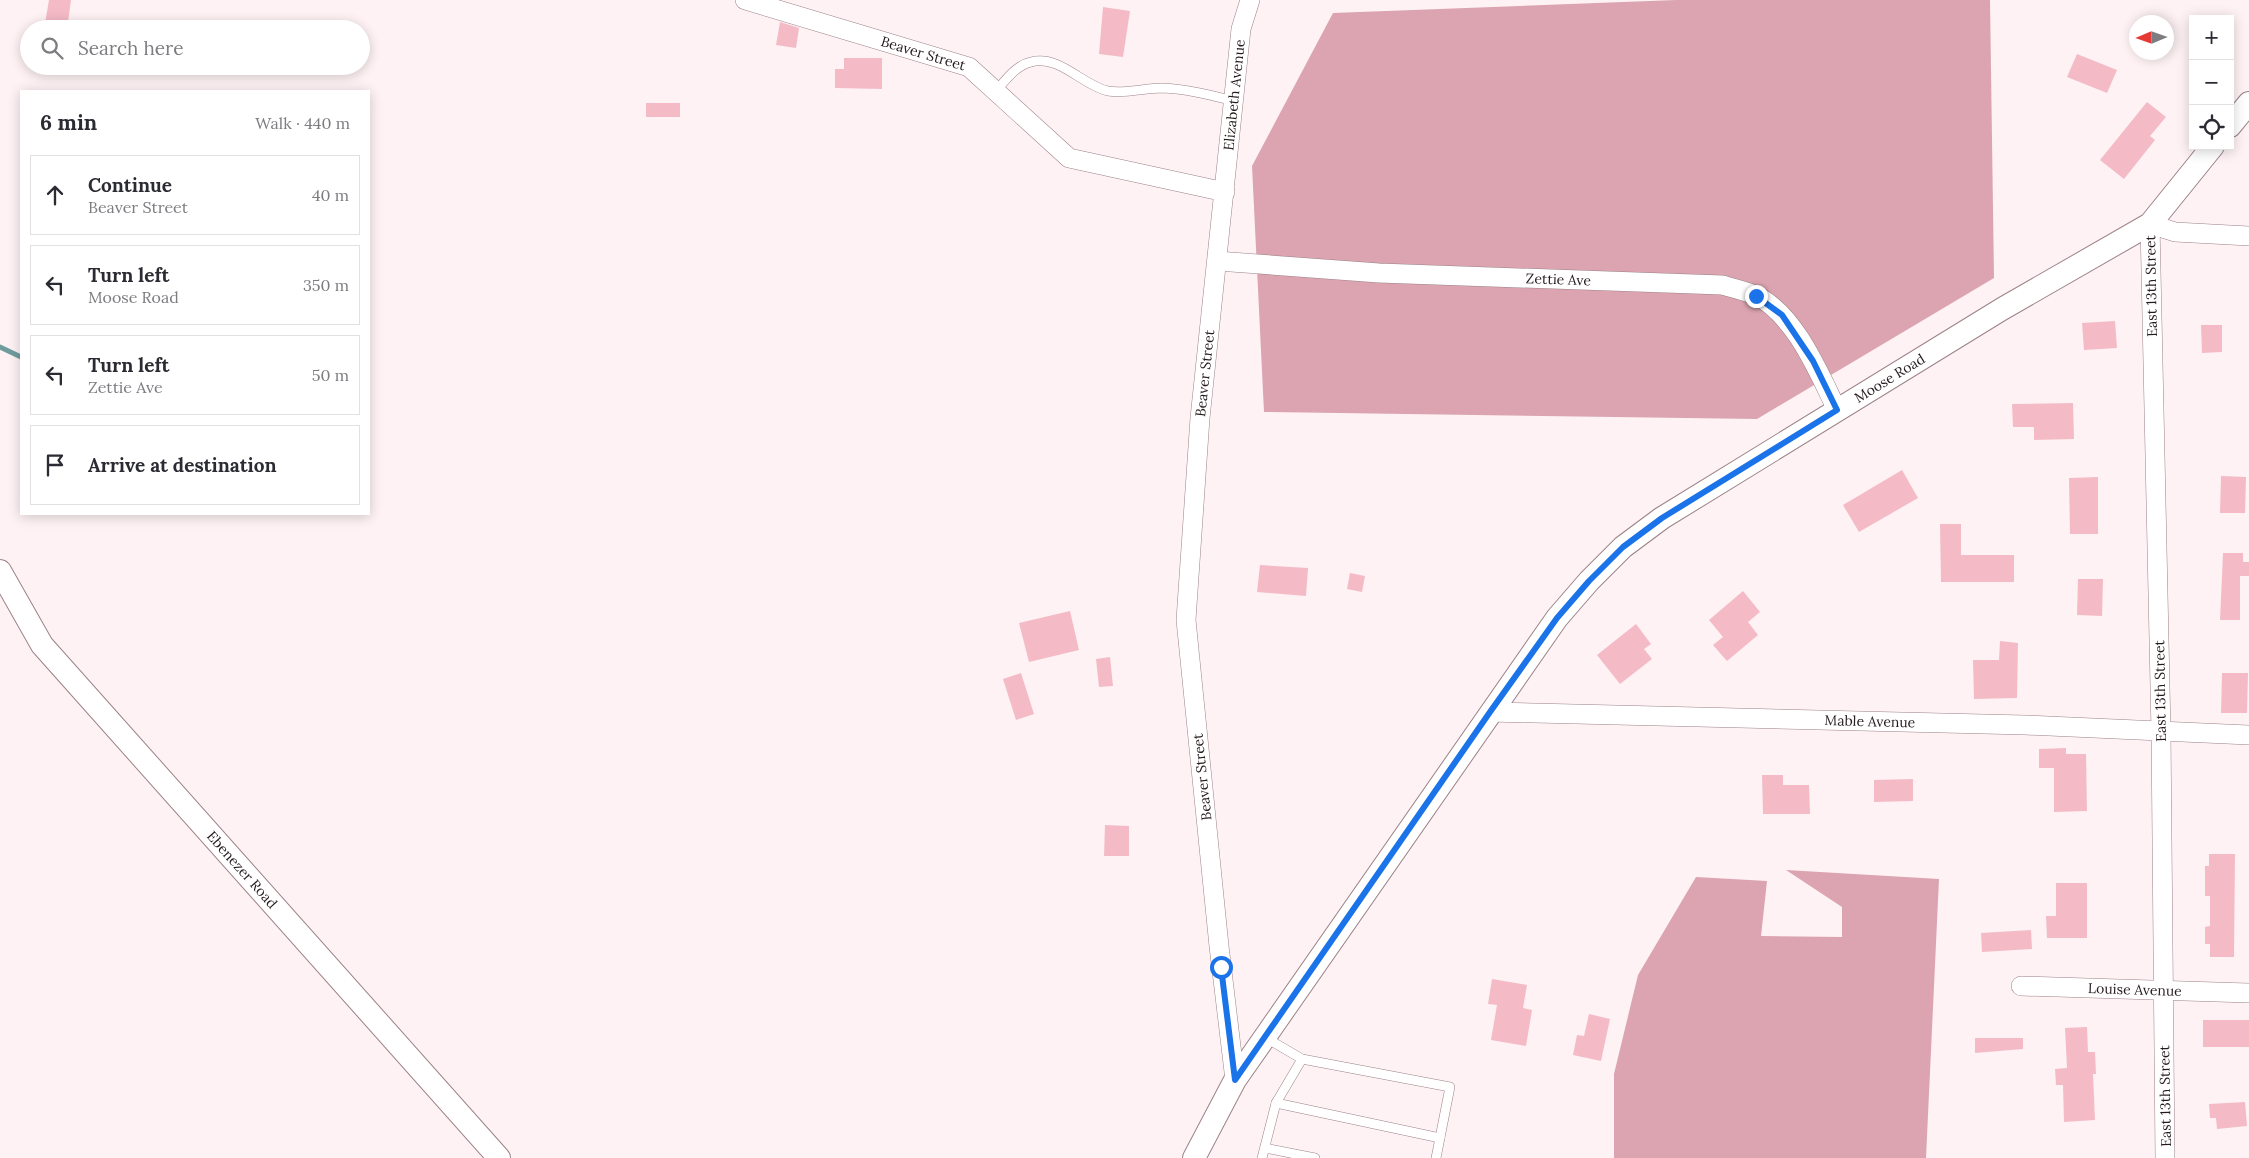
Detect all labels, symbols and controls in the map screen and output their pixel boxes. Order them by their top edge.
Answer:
north arrow [2129,15,2174,60]
map controls [2189,15,2234,150]
button: + [2189,15,2234,60]
search box [20,20,370,75]
street label: Beaver Street [879,32,968,75]
icon: search [38,34,66,62]
text: Search here [78,36,184,60]
street label: Elizabeth Avenue [1219,38,1249,151]
button: − [2189,60,2234,105]
button: locate [2189,105,2234,150]
text: 6 min [40,109,97,136]
text: Walk · 440 m [255,113,350,133]
text: Continue [88,173,172,197]
icon: ahead [41,181,69,209]
text: 40 m [312,185,349,205]
text: Beaver Street [88,197,188,217]
street label: East 13th Street [2141,234,2161,337]
text: Turn left [88,263,169,287]
street label: Zettie Ave [1525,269,1592,289]
icon: left [41,271,69,299]
text: 350 m [303,275,349,295]
route end [1745,285,1768,308]
text: Moose Road [88,287,179,307]
street label: Beaver Street [1191,328,1218,418]
street label: Moose Road [1851,350,1928,407]
text: Turn left [88,353,169,377]
icon: left [41,361,69,389]
text: 50 m [312,365,349,385]
text: Zettie Ave [88,377,163,397]
icon: arrive [41,451,69,479]
text: Arrive at destination [88,453,277,477]
street label: East 13th Street [2150,639,2170,742]
street label: Mable Avenue [1824,711,1916,731]
street label: Beaver Street [1188,732,1216,821]
street label: Ebenezer Road [203,827,281,912]
route start [1210,956,1233,979]
street label: Louise Avenue [2088,979,2183,1000]
street label: East 13th Street [2155,1044,2175,1147]

